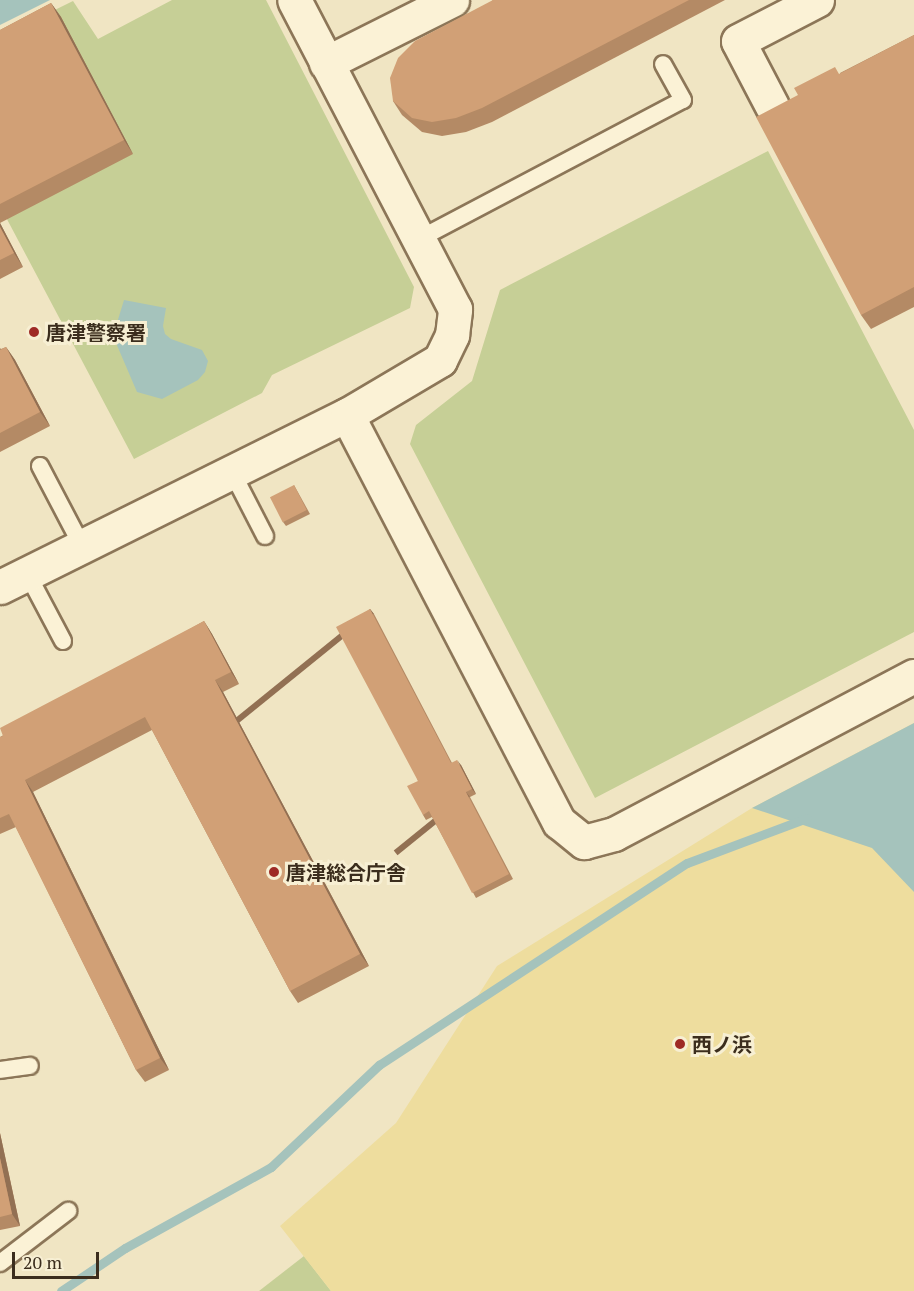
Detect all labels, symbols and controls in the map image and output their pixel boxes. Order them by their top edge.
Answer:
place label: 唐津警察署 [46,320,146,344]
marker: 唐津警察署 [27,325,41,339]
place label: 唐津総合庁舎 [286,860,406,884]
marker: 唐津総合庁舎 [267,865,281,879]
place label: 西ノ浜 [692,1032,752,1056]
marker: 西ノ浜 [673,1037,687,1051]
scale bar [15,1240,102,1278]
text: 20 m [23,1250,62,1274]

